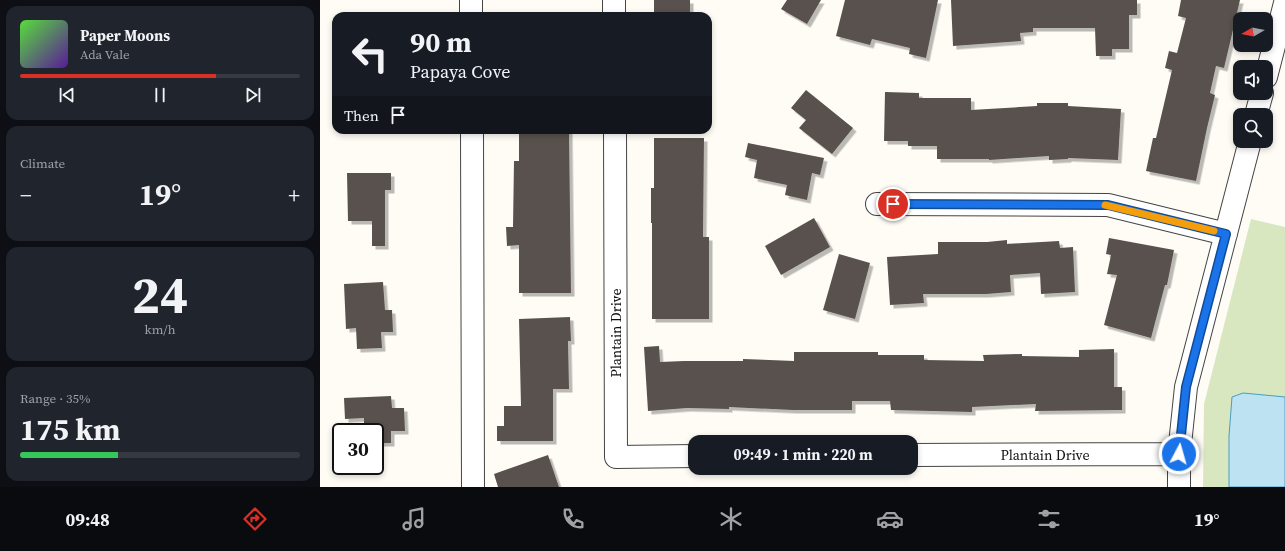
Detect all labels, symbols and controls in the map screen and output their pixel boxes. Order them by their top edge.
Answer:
north arrow [1233,12,1273,52]
map controls [1233,12,1273,148]
text: 90 m [410,23,472,61]
text: Paper Moons [80,25,170,46]
icon: left [344,28,396,80]
text: Ada Vale [80,46,130,63]
text: Papaya Cove [410,59,510,84]
button: sound [1233,60,1273,100]
icon: previous [56,84,78,106]
icon: pause [149,84,171,106]
icon: next [242,84,264,106]
icon: arrive [387,104,409,126]
text: Then [344,105,379,126]
button: search [1233,108,1273,148]
text: Climate [20,155,65,172]
text: 19° [139,174,181,215]
text: − [20,180,32,210]
text: + [288,180,300,210]
pin [876,187,910,221]
icon: arrive [882,193,904,215]
text: 24 [132,259,188,330]
street label: Plantain Drive [606,288,626,378]
text: km/h [145,321,175,338]
text: Range · 35% [20,390,91,407]
text: 175 km [20,409,120,450]
speed limit sign: 30 [332,423,384,475]
position arrow [1158,433,1200,475]
text: 09:49 · 1 min · 220 m [734,444,873,465]
street label: Plantain Drive [1000,445,1090,465]
icon: directions [241,505,269,533]
icon: music [400,505,428,533]
icon: phone [559,505,587,533]
icon: climate [717,505,745,533]
icon: car [876,505,904,533]
icon: filters [1035,505,1063,533]
text: 09:48 [65,507,110,532]
text: 19° [1194,507,1220,532]

